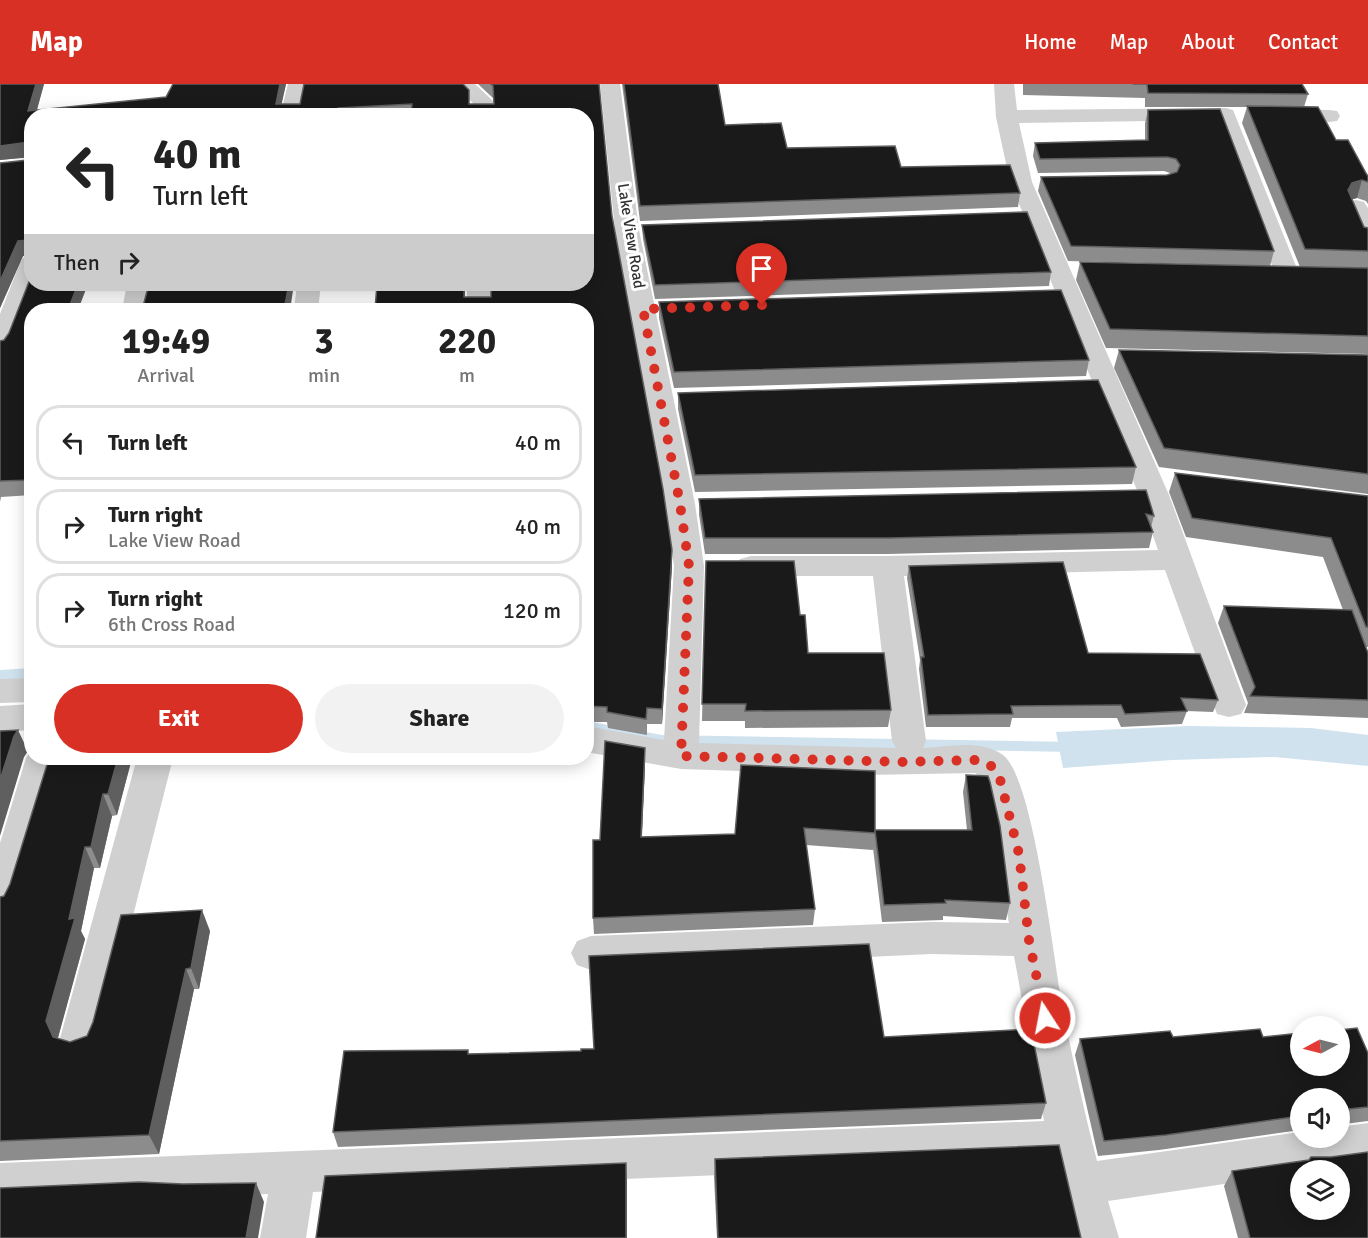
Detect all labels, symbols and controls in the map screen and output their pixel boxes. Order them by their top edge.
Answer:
text: Map [30,25,83,59]
text: Home [1024,29,1077,55]
text: Map [1110,29,1148,55]
text: About [1181,29,1235,55]
text: Contact [1268,29,1338,55]
text: 40 m [153,129,242,180]
icon: left [54,132,132,210]
text: Turn left [153,180,248,213]
street label: Lake View Road [613,182,649,290]
pin [736,243,787,305]
icon: right [112,246,145,279]
text: Then [54,249,100,276]
icon: arrive [745,252,778,285]
text: 19:49 [122,319,210,364]
text: 3 [314,319,334,364]
text: 220 [438,319,496,364]
text: Arrival [137,363,195,388]
text: min [308,363,340,388]
text: m [459,363,475,388]
icon: left [57,426,90,459]
text: Turn left [108,429,188,456]
text: 40 m [515,429,561,456]
text: Turn right [108,501,203,528]
icon: right [57,510,90,543]
text: 40 m [515,513,561,540]
text: Lake View Road [108,528,241,553]
text: Turn right [108,585,203,612]
icon: right [57,594,90,627]
text: 120 m [503,597,561,624]
text: 6th Cross Road [108,612,235,637]
button: Exit [54,684,303,753]
button: Share [315,684,564,753]
position arrow [1013,986,1077,1050]
north arrow [1290,1016,1350,1076]
map controls [1290,1016,1350,1220]
button: sound [1290,1088,1350,1148]
button: layers [1290,1160,1350,1220]

